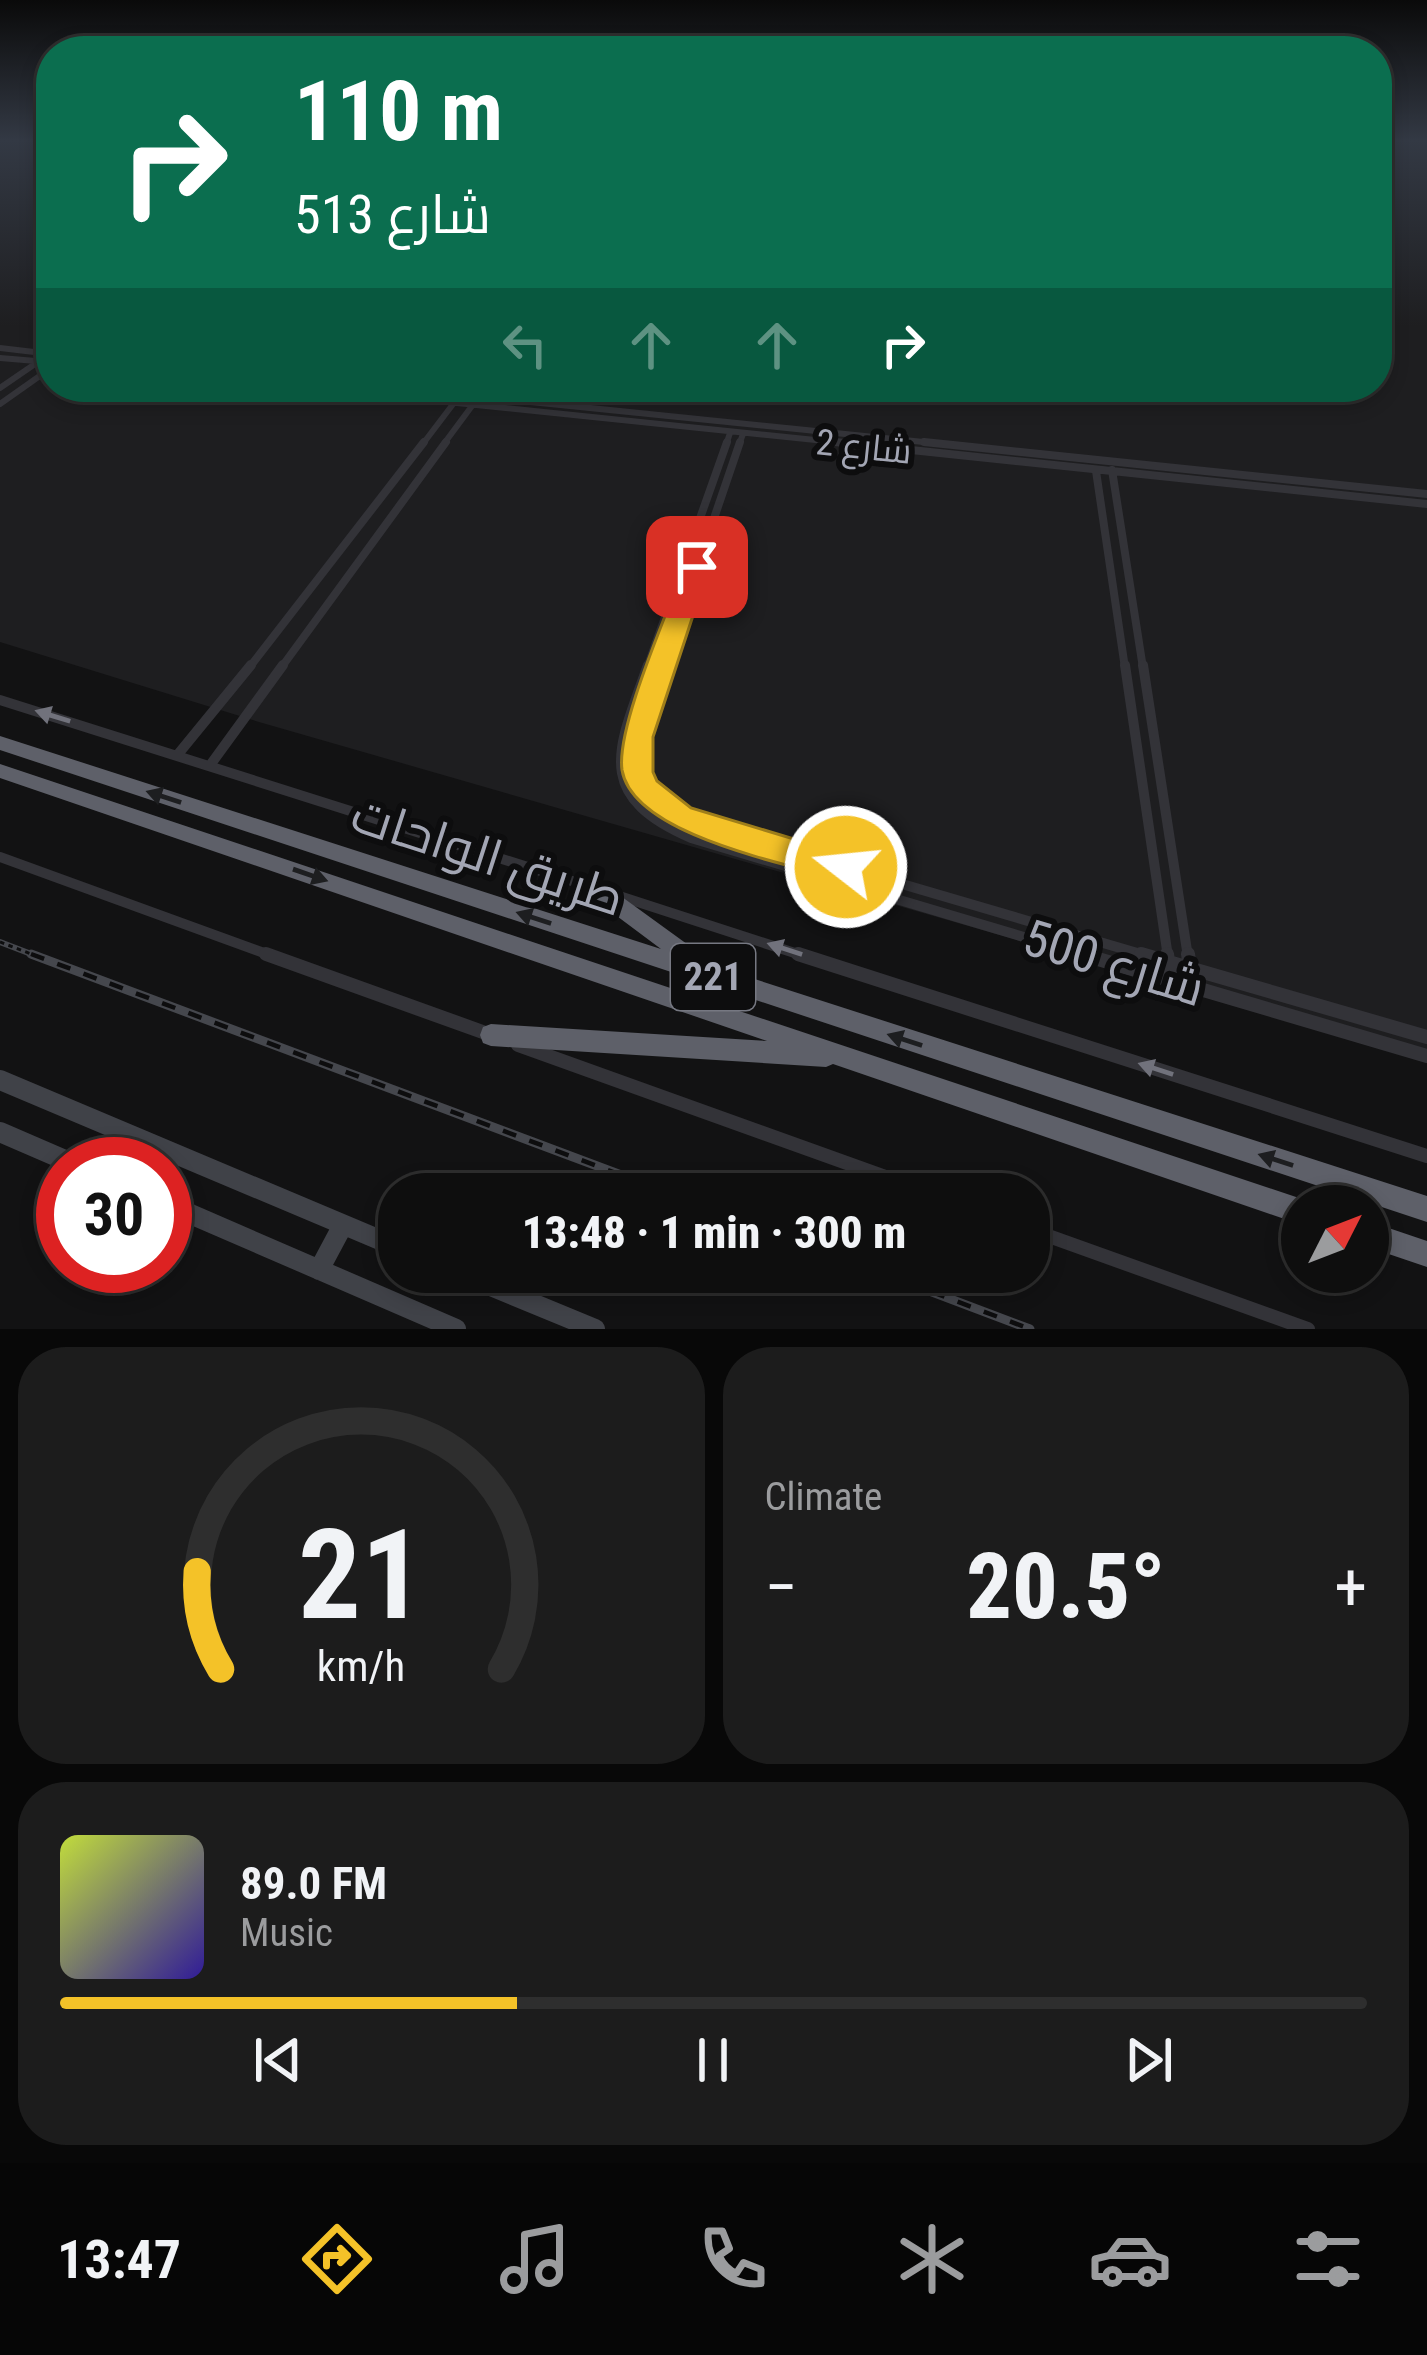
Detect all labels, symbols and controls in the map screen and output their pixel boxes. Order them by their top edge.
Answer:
text: 110 m [294,62,503,161]
icon: right [96,84,252,240]
text: شارع 513 [294,183,491,246]
icon: left [492,312,558,378]
icon: ahead [618,312,684,378]
icon: ahead [744,312,810,378]
icon: right [870,312,936,378]
street label: شارع 2 [814,421,914,476]
pin [646,516,748,618]
icon: arrive [664,534,730,600]
one-way arrow [34,706,71,724]
street label: طريق الواحات [344,784,632,930]
one-way arrow [145,786,182,805]
position arrow [783,804,909,930]
one-way arrow [292,867,328,885]
one-way arrow [515,908,552,927]
street label: شارع 500 [1015,908,1212,1022]
one-way arrow [766,939,803,957]
road number: 221 [671,944,755,1010]
one-way arrow [886,1029,923,1048]
one-way arrow [1137,1058,1174,1077]
speed limit sign: 30 [36,1137,192,1293]
one-way arrow [1257,1150,1294,1169]
north arrow [1281,1185,1389,1293]
map controls [1281,1185,1389,1293]
text: 13:48 · 1 min · 300 m [522,1206,906,1259]
text: Climate [765,1474,882,1520]
text: 21 [298,1502,424,1648]
text: 20.5° [966,1535,1166,1640]
text: − [765,1549,798,1626]
text: + [1334,1549,1367,1626]
text: km/h [317,1640,405,1690]
text: 89.0 FM [240,1857,387,1910]
text: Music [240,1910,333,1956]
icon: previous [245,2027,311,2093]
icon: pause [680,2027,746,2093]
icon: next [1116,2027,1182,2093]
icon: directions [295,2217,379,2301]
icon: music [493,2217,577,2301]
icon: phone [691,2217,775,2301]
icon: climate [890,2217,974,2301]
icon: car [1088,2217,1172,2301]
icon: filters [1286,2217,1370,2301]
text: 13:47 [57,2228,181,2291]

